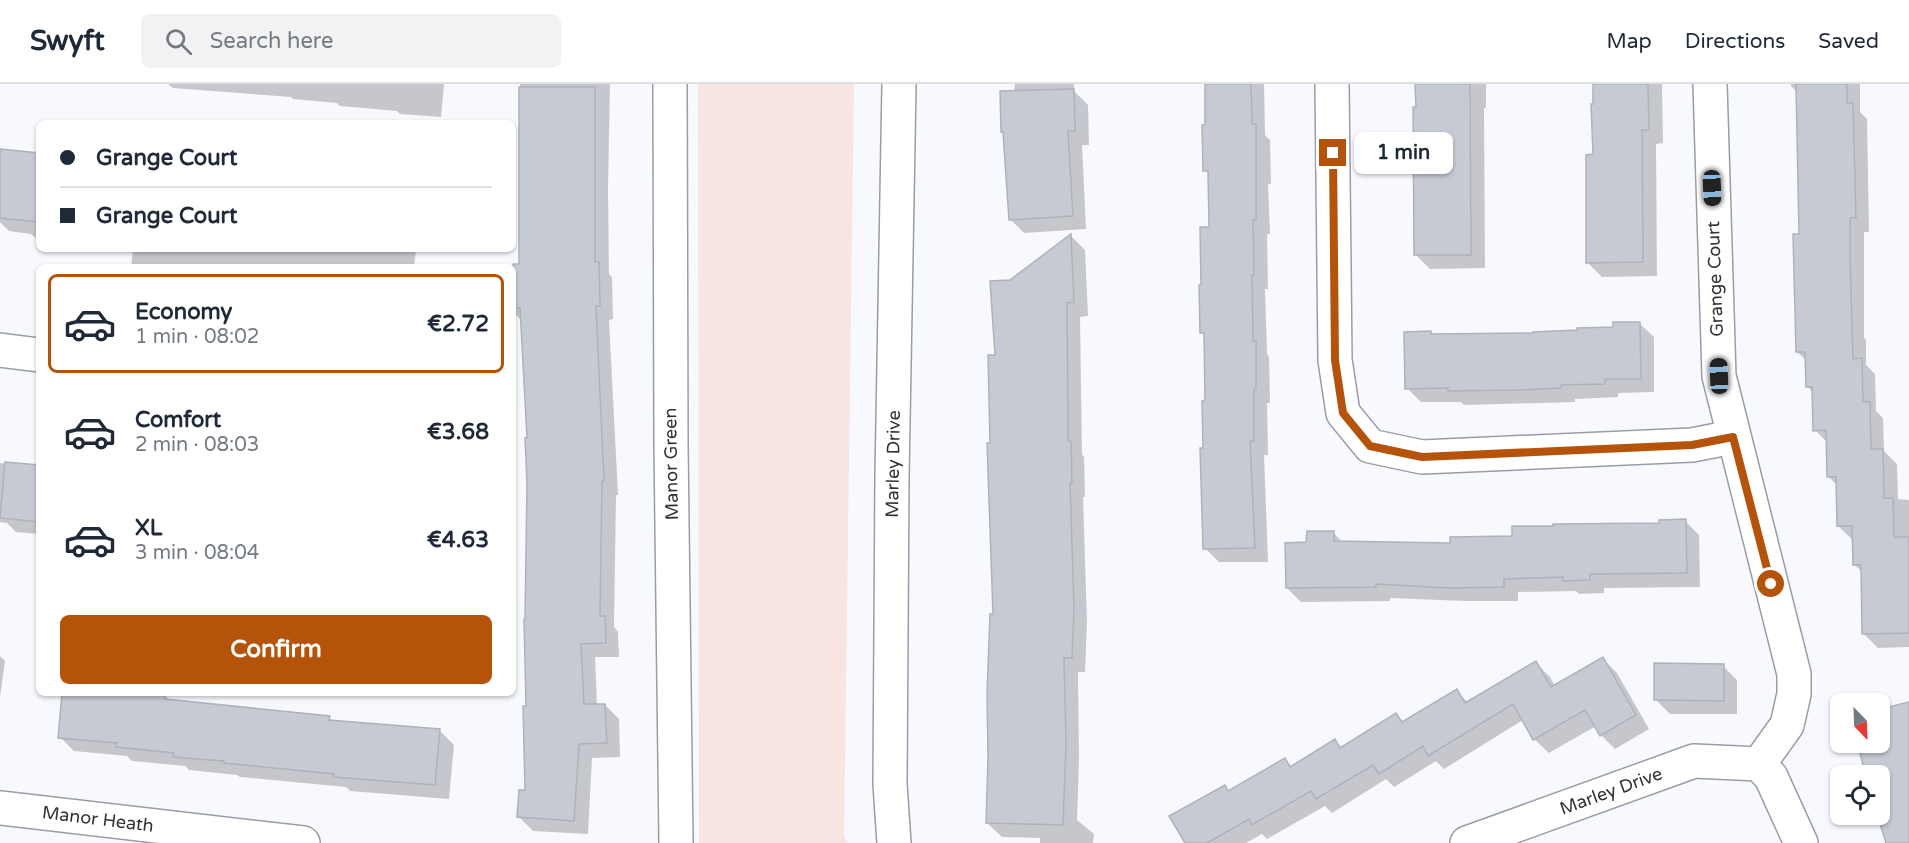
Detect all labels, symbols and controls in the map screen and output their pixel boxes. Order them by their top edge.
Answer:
search box [141,14,561,68]
text: Swyft [30,24,105,58]
icon: search [162,25,195,58]
text: Search here [210,28,333,54]
text: Map [1606,29,1652,54]
text: Directions [1685,29,1785,54]
text: Saved [1818,29,1879,54]
callout: 1 min [1354,132,1453,174]
route end [1319,139,1346,166]
text: 1 min [1377,141,1430,165]
text: Grange Court [96,145,237,171]
car [1702,170,1722,206]
text: Grange Court [96,203,237,229]
street label: Grange Court [1702,221,1728,337]
icon: car [63,297,117,351]
text: Economy [135,299,232,325]
text: €2.72 [427,311,489,337]
text: 1 min · 08:02 [135,325,259,349]
car [1709,358,1729,394]
icon: car [63,405,117,459]
text: Comfort [135,407,221,433]
street label: Manor Green [659,408,683,520]
street label: Marley Drive [881,410,905,518]
text: €3.68 [427,419,489,445]
text: 2 min · 08:03 [135,433,259,457]
icon: car [63,513,117,567]
text: XL [135,515,162,541]
text: €4.63 [427,527,489,553]
text: 3 min · 08:04 [135,541,259,565]
route start [1757,570,1784,597]
button: Confirm [60,615,492,684]
north arrow [1830,693,1890,753]
map controls [1830,693,1890,825]
street label: Marley Drive [1557,762,1665,820]
button: locate [1830,765,1890,825]
street label: Manor Heath [41,801,155,837]

